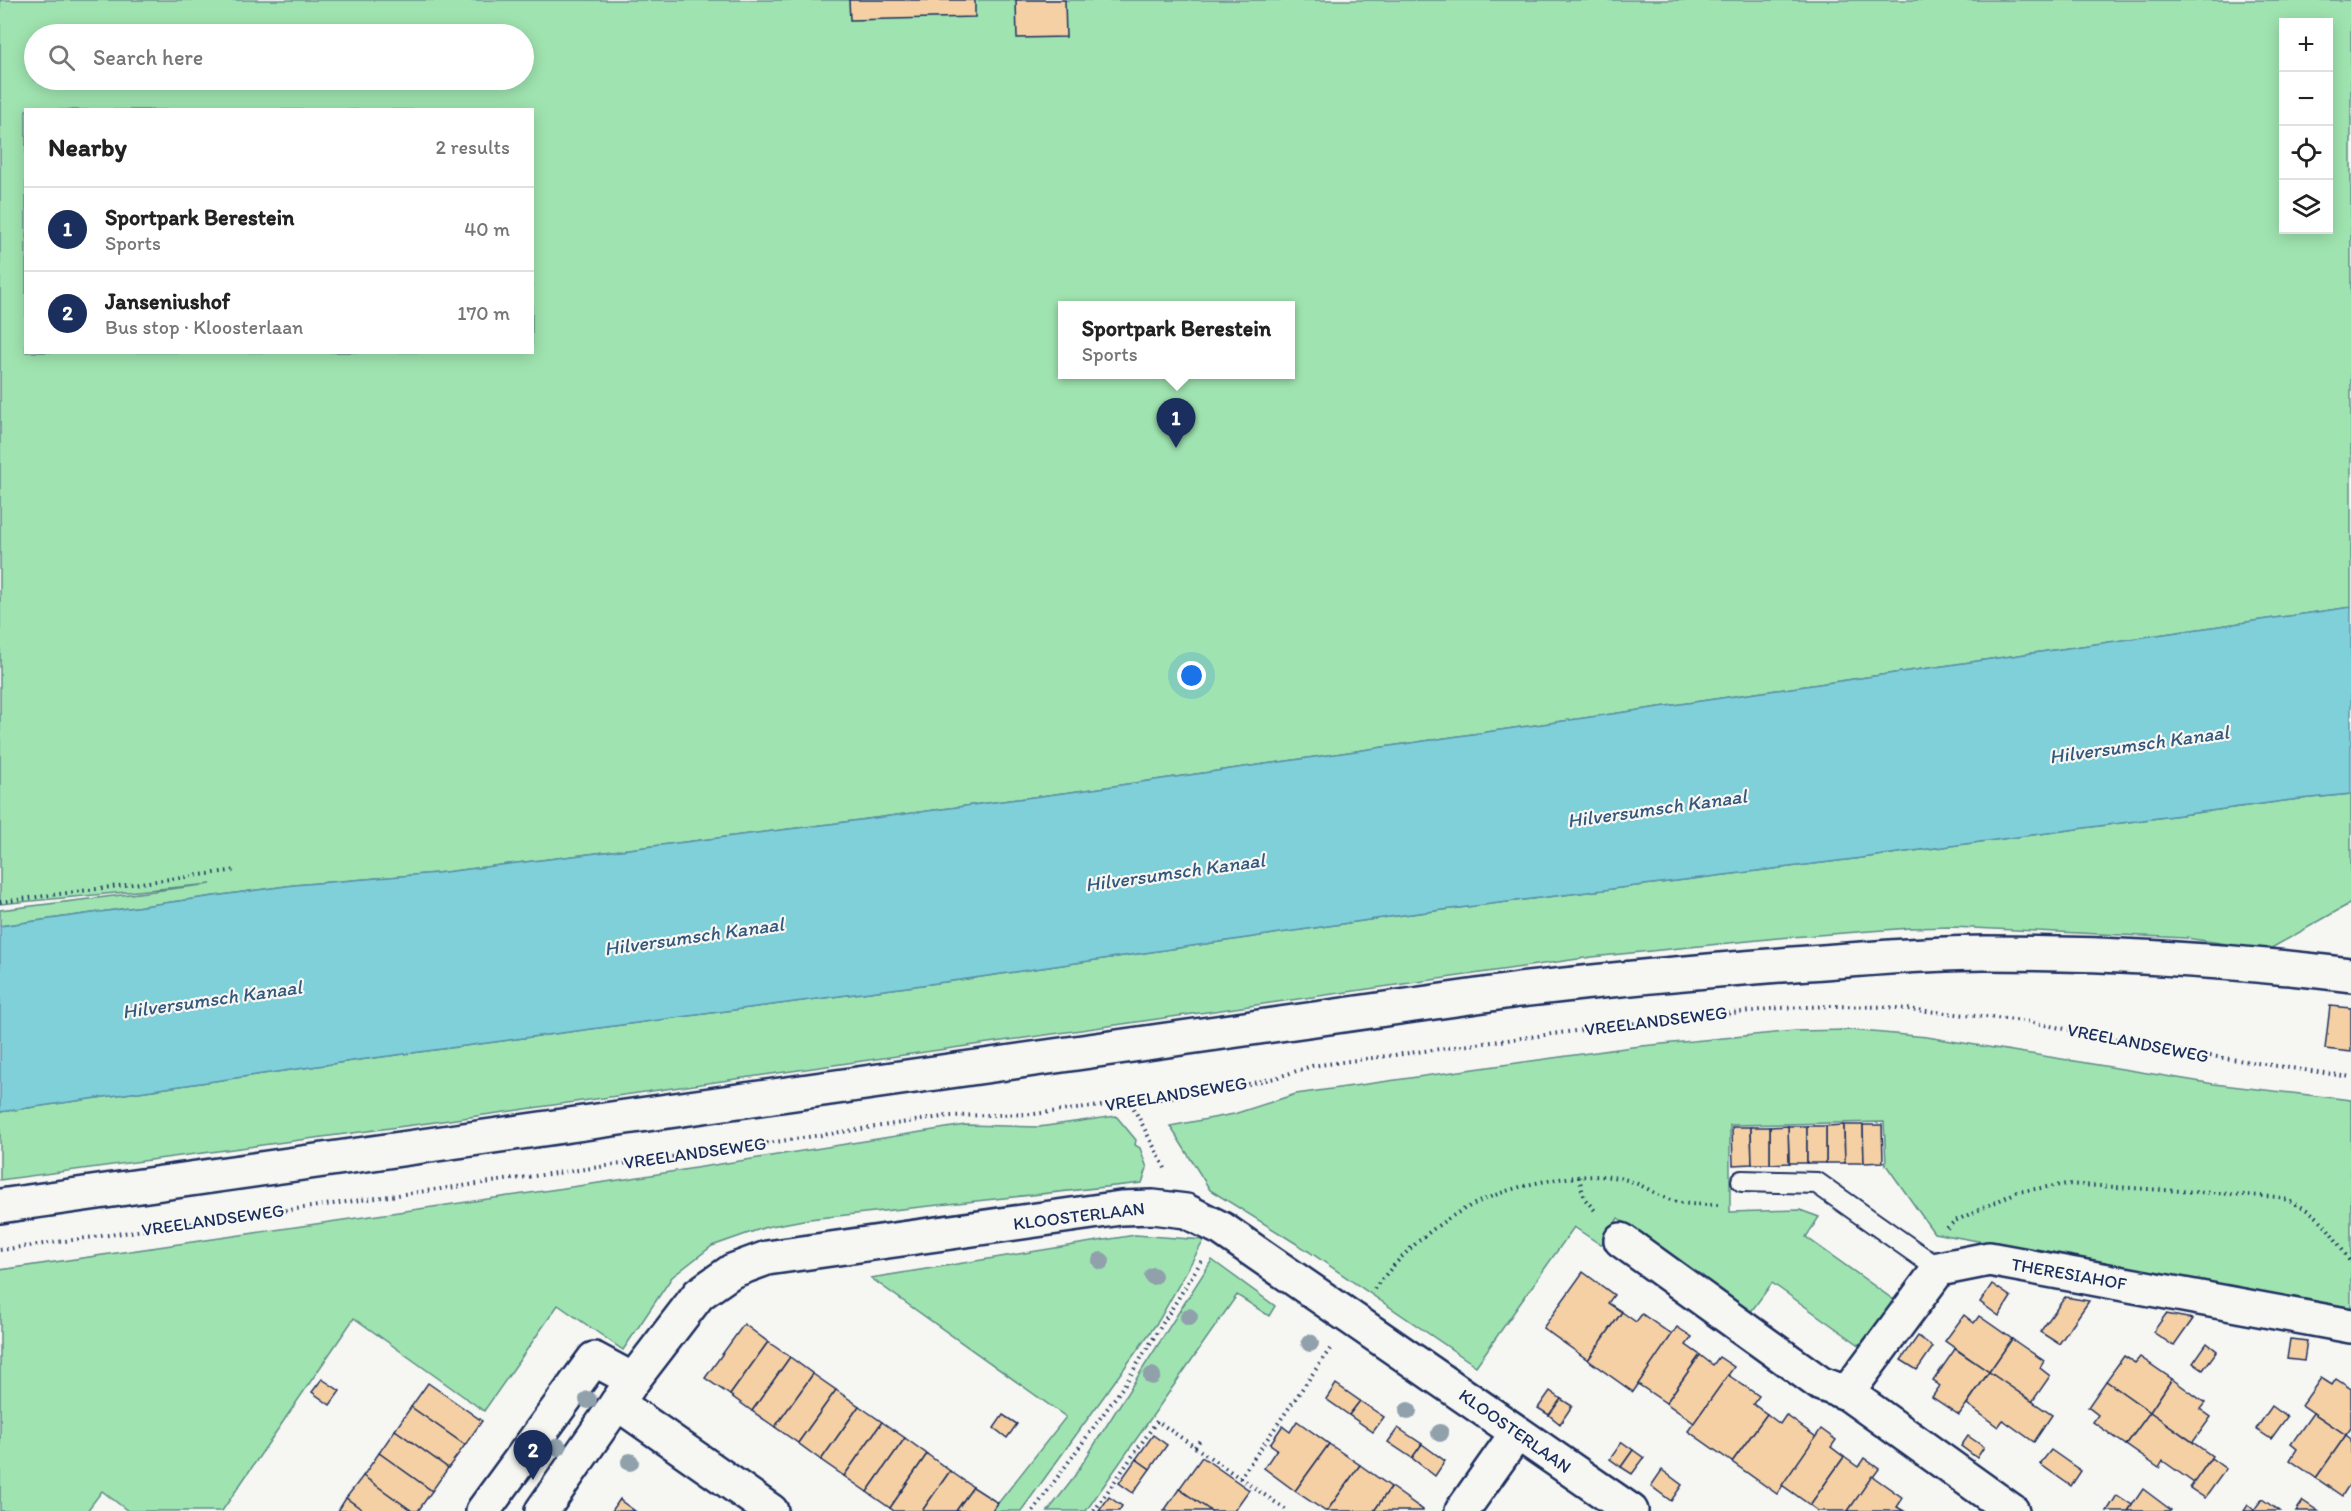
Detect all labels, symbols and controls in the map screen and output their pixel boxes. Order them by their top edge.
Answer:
map controls [2279,18,2333,234]
button: + [2279,18,2333,72]
search box [24,24,534,90]
icon: search [45,41,78,74]
text: Search here [93,44,203,71]
button: − [2279,72,2333,126]
button: locate [2279,126,2333,180]
text: Nearby [48,131,127,163]
text: 2 results [436,135,510,159]
button: layers [2279,180,2333,234]
text: Sportpark Berestein [105,204,295,231]
text: 1 [63,217,72,241]
text: 40 m [464,217,510,241]
text: Sports [105,231,161,255]
text: Janseniushof [105,288,230,315]
text: 2 [62,301,73,325]
text: 170 m [457,301,510,325]
popup [1058,301,1295,379]
text: Bus stop · Kloosterlaan [105,315,303,339]
text: Sportpark Berestein [1082,315,1271,342]
text: Sports [1082,342,1138,366]
pin: 1 [1156,398,1196,448]
your location [1177,661,1206,690]
water label: Hilversumsch Kanaal [2048,719,2232,768]
water label: Hilversumsch Kanaal [1566,783,1750,832]
water label: Hilversumsch Kanaal [1084,847,1268,896]
water label: Hilversumsch Kanaal [603,911,787,960]
water label: Hilversumsch Kanaal [121,974,305,1023]
street label: VREELANDSEWEG [1583,1001,1729,1041]
street label: VREELANDSEWEG [2065,1018,2211,1068]
street label: VREELANDSEWEG [1103,1072,1249,1116]
street label: VREELANDSEWEG [622,1132,768,1174]
street label: KLOOSTERLAAN [1012,1197,1146,1235]
street label: VREELANDSEWEG [140,1199,286,1241]
street label: THERESIAHOF [2010,1253,2129,1295]
street label: KLOOSTERLAAN [1455,1384,1575,1478]
pin: 2 [514,1430,552,1480]

